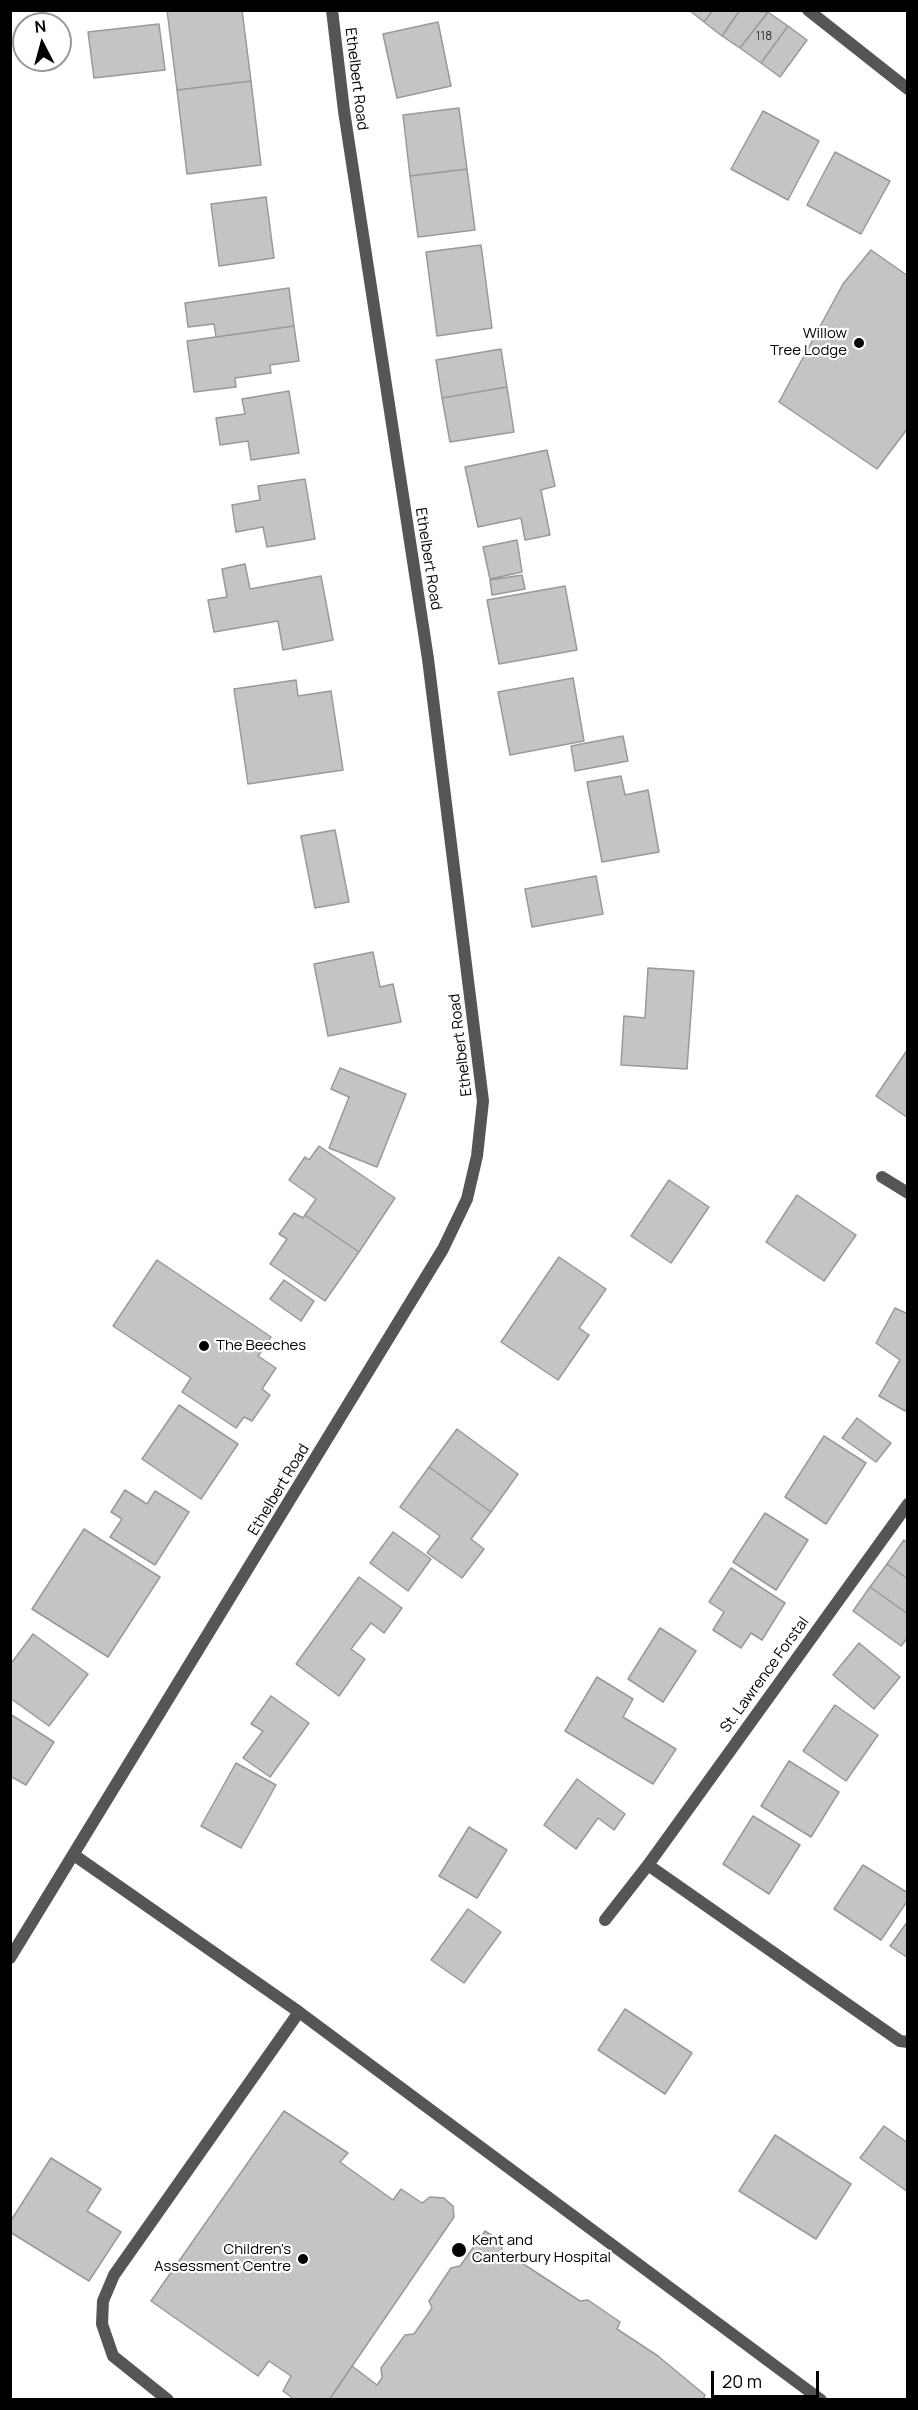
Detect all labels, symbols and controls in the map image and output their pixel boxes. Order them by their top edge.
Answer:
north arrow [12,12,72,72]
text: N [33,15,47,38]
street label: Ethelbert Road [341,27,371,131]
house number: 118 [756,30,772,44]
place label: Willow Tree Lodge [770,325,847,360]
marker: Willow Tree Lodge [852,336,866,350]
street label: Ethelbert Road [411,507,445,611]
street label: Ethelbert Road [446,993,476,1097]
place label: The Beeches [216,1337,306,1355]
marker: The Beeches [197,1339,211,1353]
street label: Ethelbert Road [245,1441,313,1539]
street label: St. Lawrence Forstal [717,1614,813,1736]
place label: Kent and Canterbury Hospital [472,2232,611,2267]
place label: Children's Assessment Centre [154,2241,291,2276]
marker: Kent and Canterbury Hospital [450,2241,468,2259]
marker: Children's Assessment Centre [296,2252,310,2266]
scale bar [714,2359,822,2397]
text: 20 m [722,2369,762,2393]

